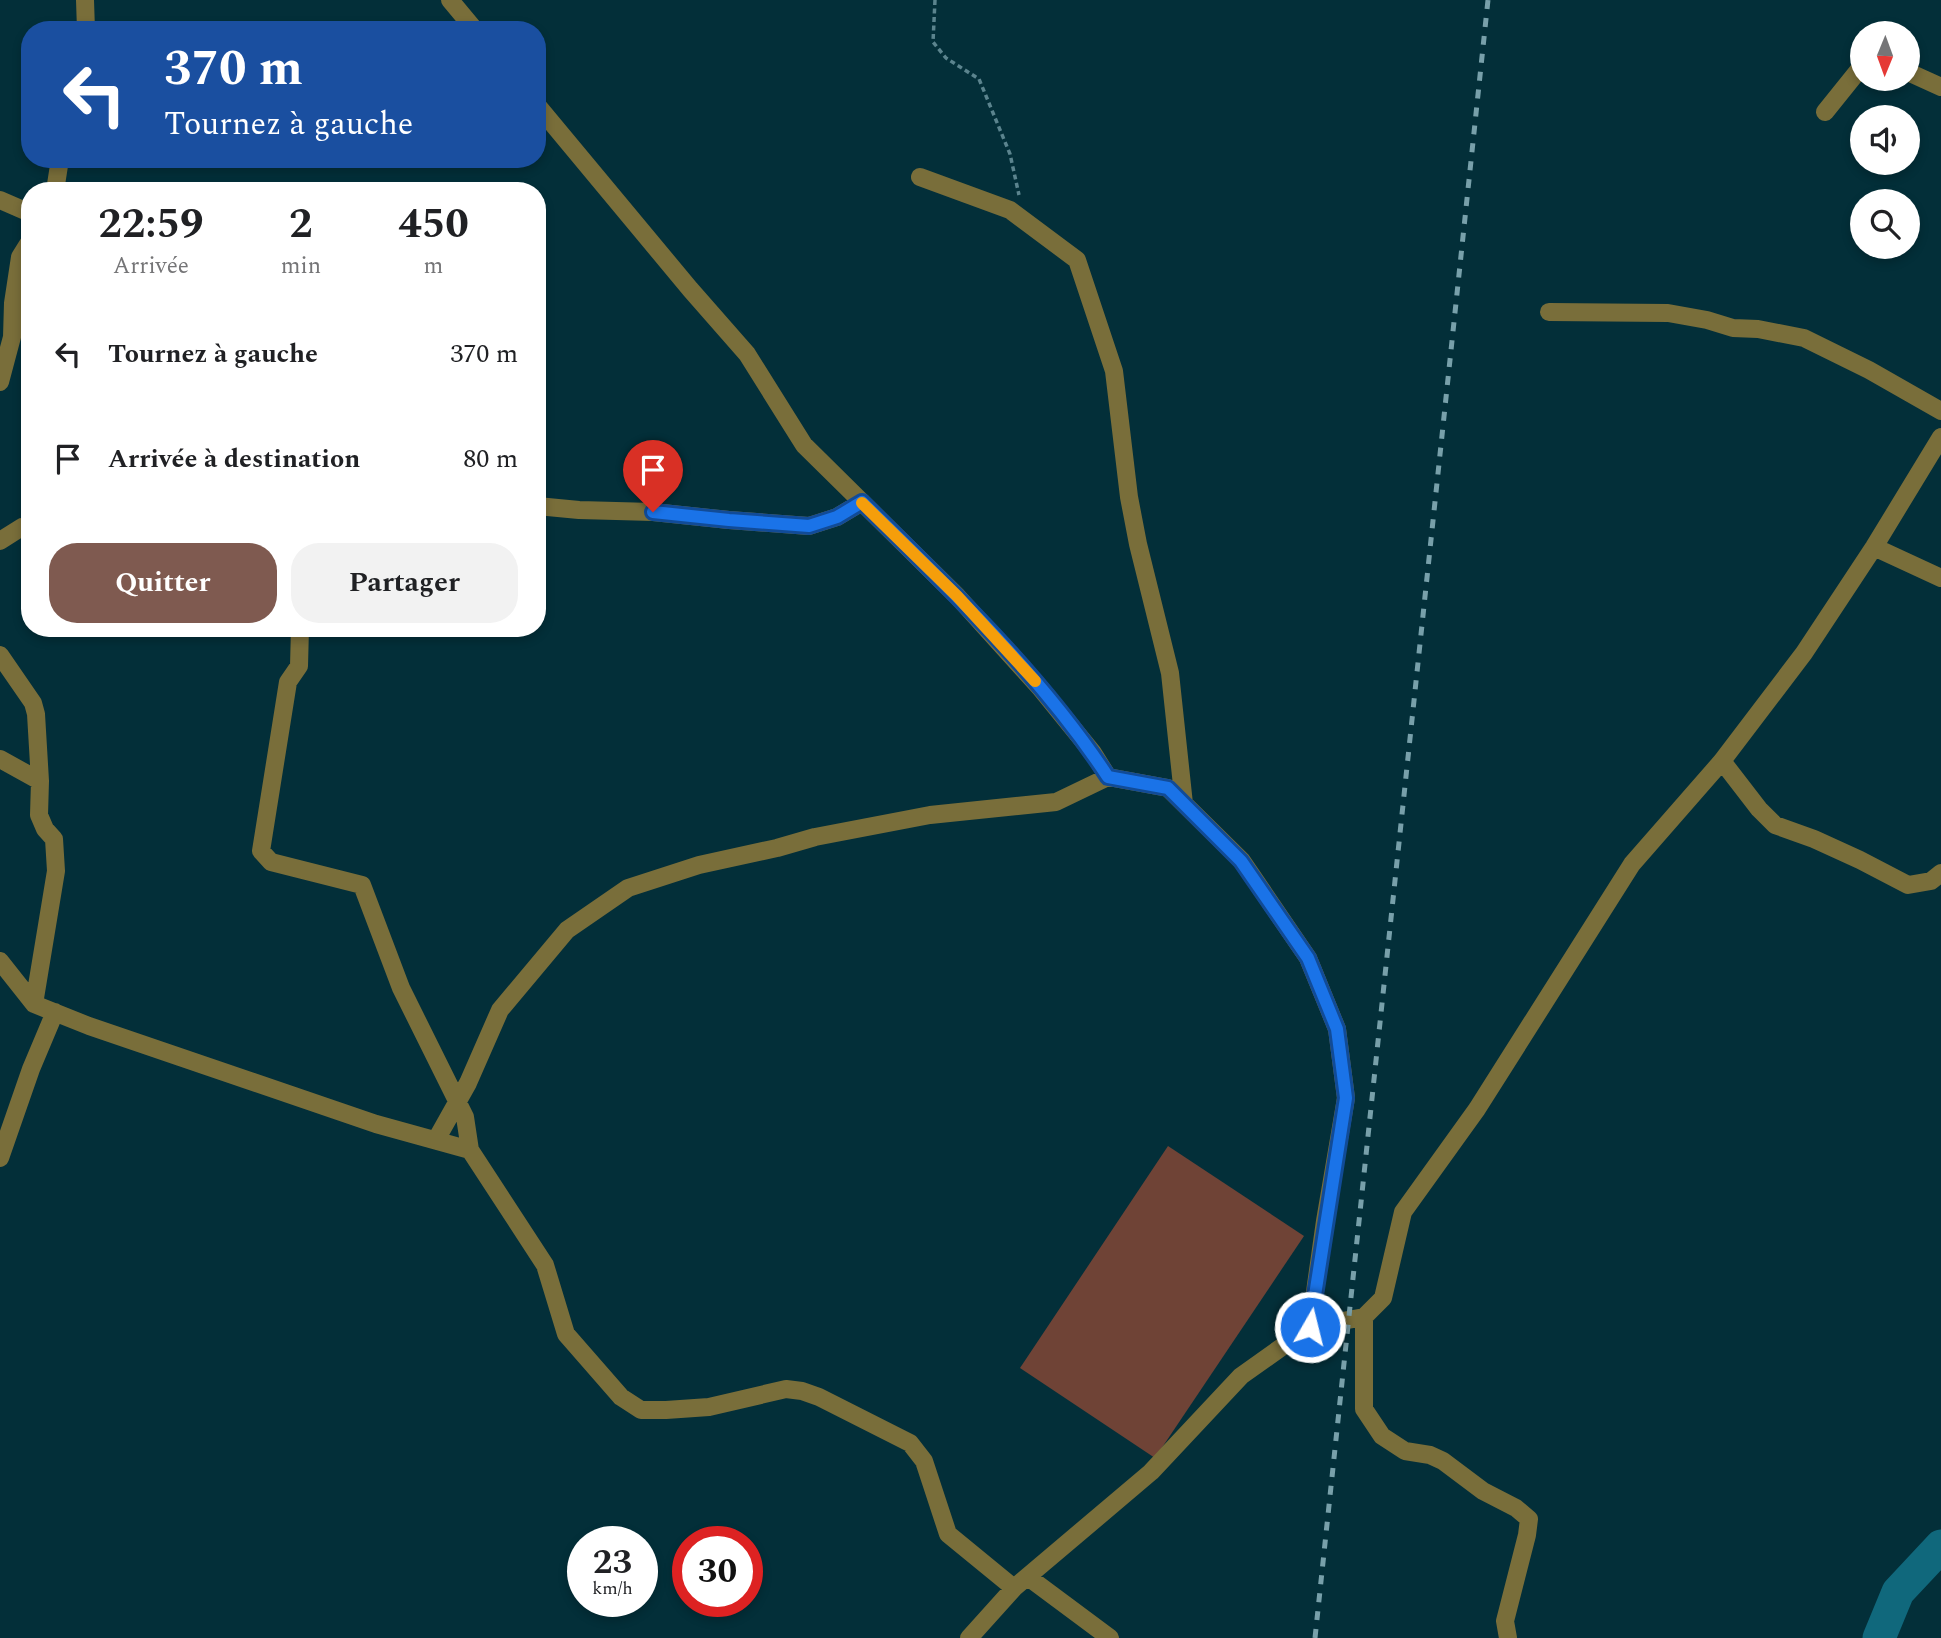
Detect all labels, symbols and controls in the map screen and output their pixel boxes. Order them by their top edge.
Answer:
north arrow [1850,21,1920,91]
map controls [1850,21,1920,259]
text: 370 m [164,32,303,107]
icon: left [49,49,140,140]
text: Tournez à gauche [164,100,413,149]
button: sound [1850,105,1920,175]
button: search [1850,189,1920,259]
text: 22:59 [98,193,204,256]
text: 2 [289,193,313,256]
text: 450 [398,193,469,256]
text: Arrivée [113,249,189,284]
text: min [281,249,321,284]
text: m [424,249,443,284]
text: Tournez à gauche [108,334,318,374]
text: 370 m [450,334,518,374]
icon: left [49,335,87,373]
text: Arrivée à destination [108,439,360,479]
text: 80 m [463,439,518,479]
icon: arrive [49,440,87,478]
pin [623,440,683,512]
icon: arrive [634,451,672,489]
button: Quitter [49,543,277,623]
button: Partager [291,543,518,623]
position arrow [1273,1290,1347,1364]
speed limit sign: 30 [672,1526,763,1617]
text: 23 [593,1536,632,1589]
text: km/h [592,1575,633,1602]

